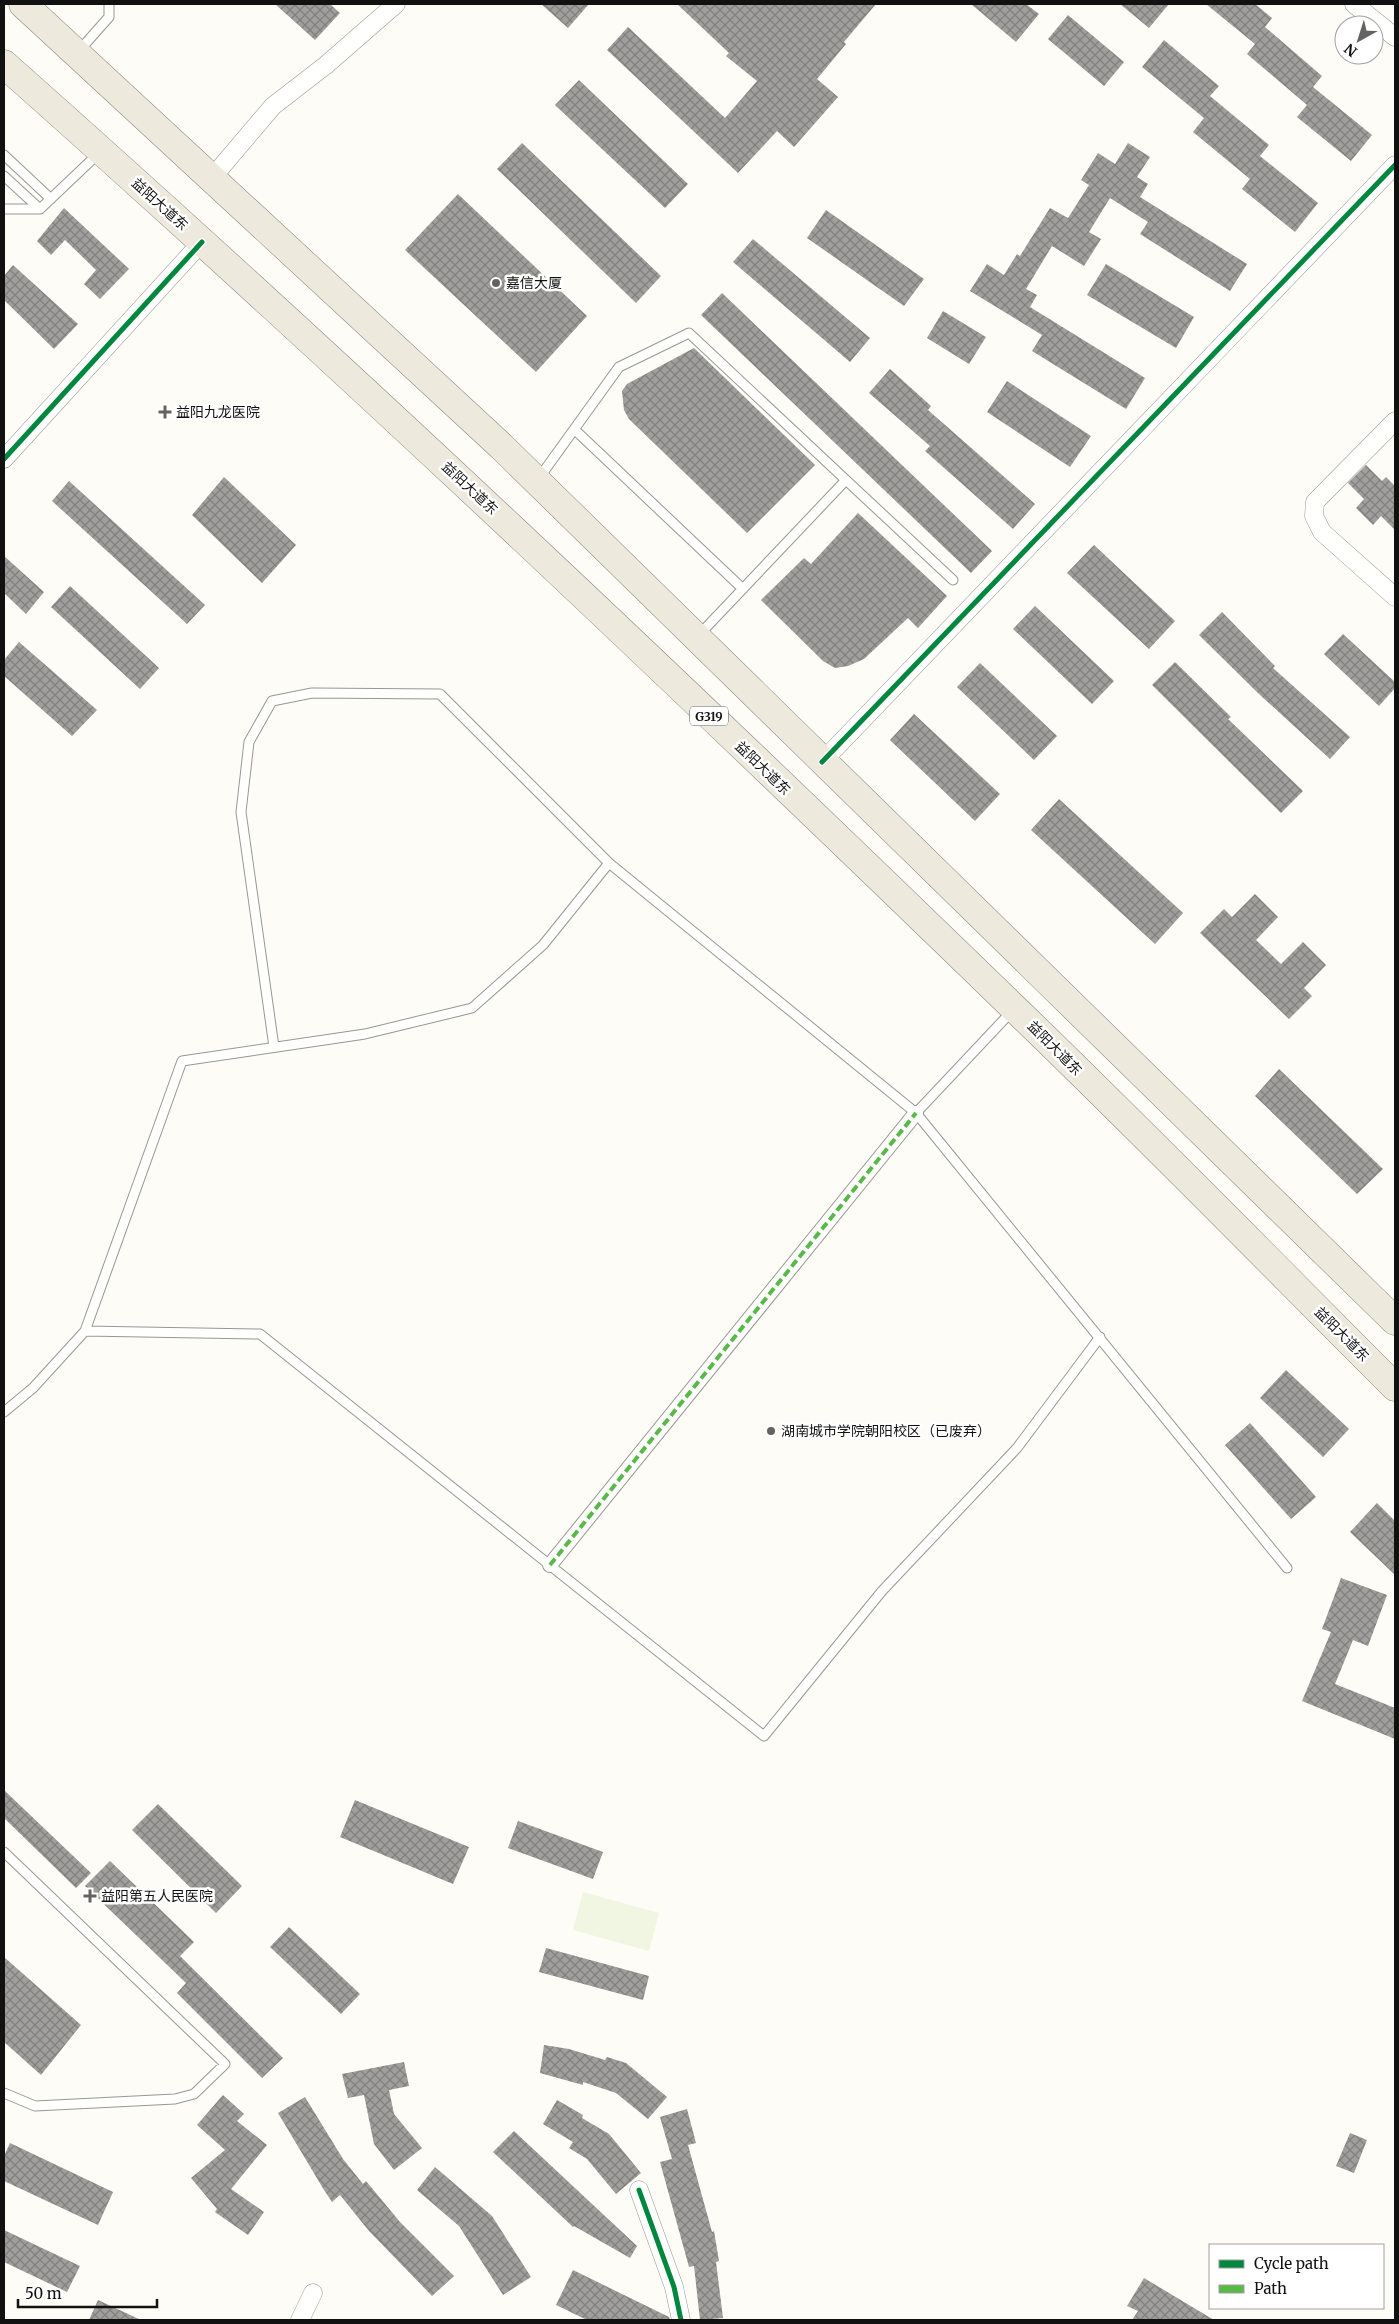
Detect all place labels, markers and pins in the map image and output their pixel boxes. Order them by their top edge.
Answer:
place label: 嘉信大厦 [506,274,562,292]
marker: 嘉信大厦 [490,277,502,289]
place label: 益阳九龙医院 [176,403,260,421]
marker: 益阳九龙医院 [158,405,172,419]
place label: 湖南城市学院朝阳校区（已废弃） [781,1422,991,1440]
marker: 湖南城市学院朝阳校区（已废弃） [765,1425,777,1437]
place label: 益阳第五人民医院 [101,1887,213,1905]
marker: 益阳第五人民医院 [83,1889,97,1903]

